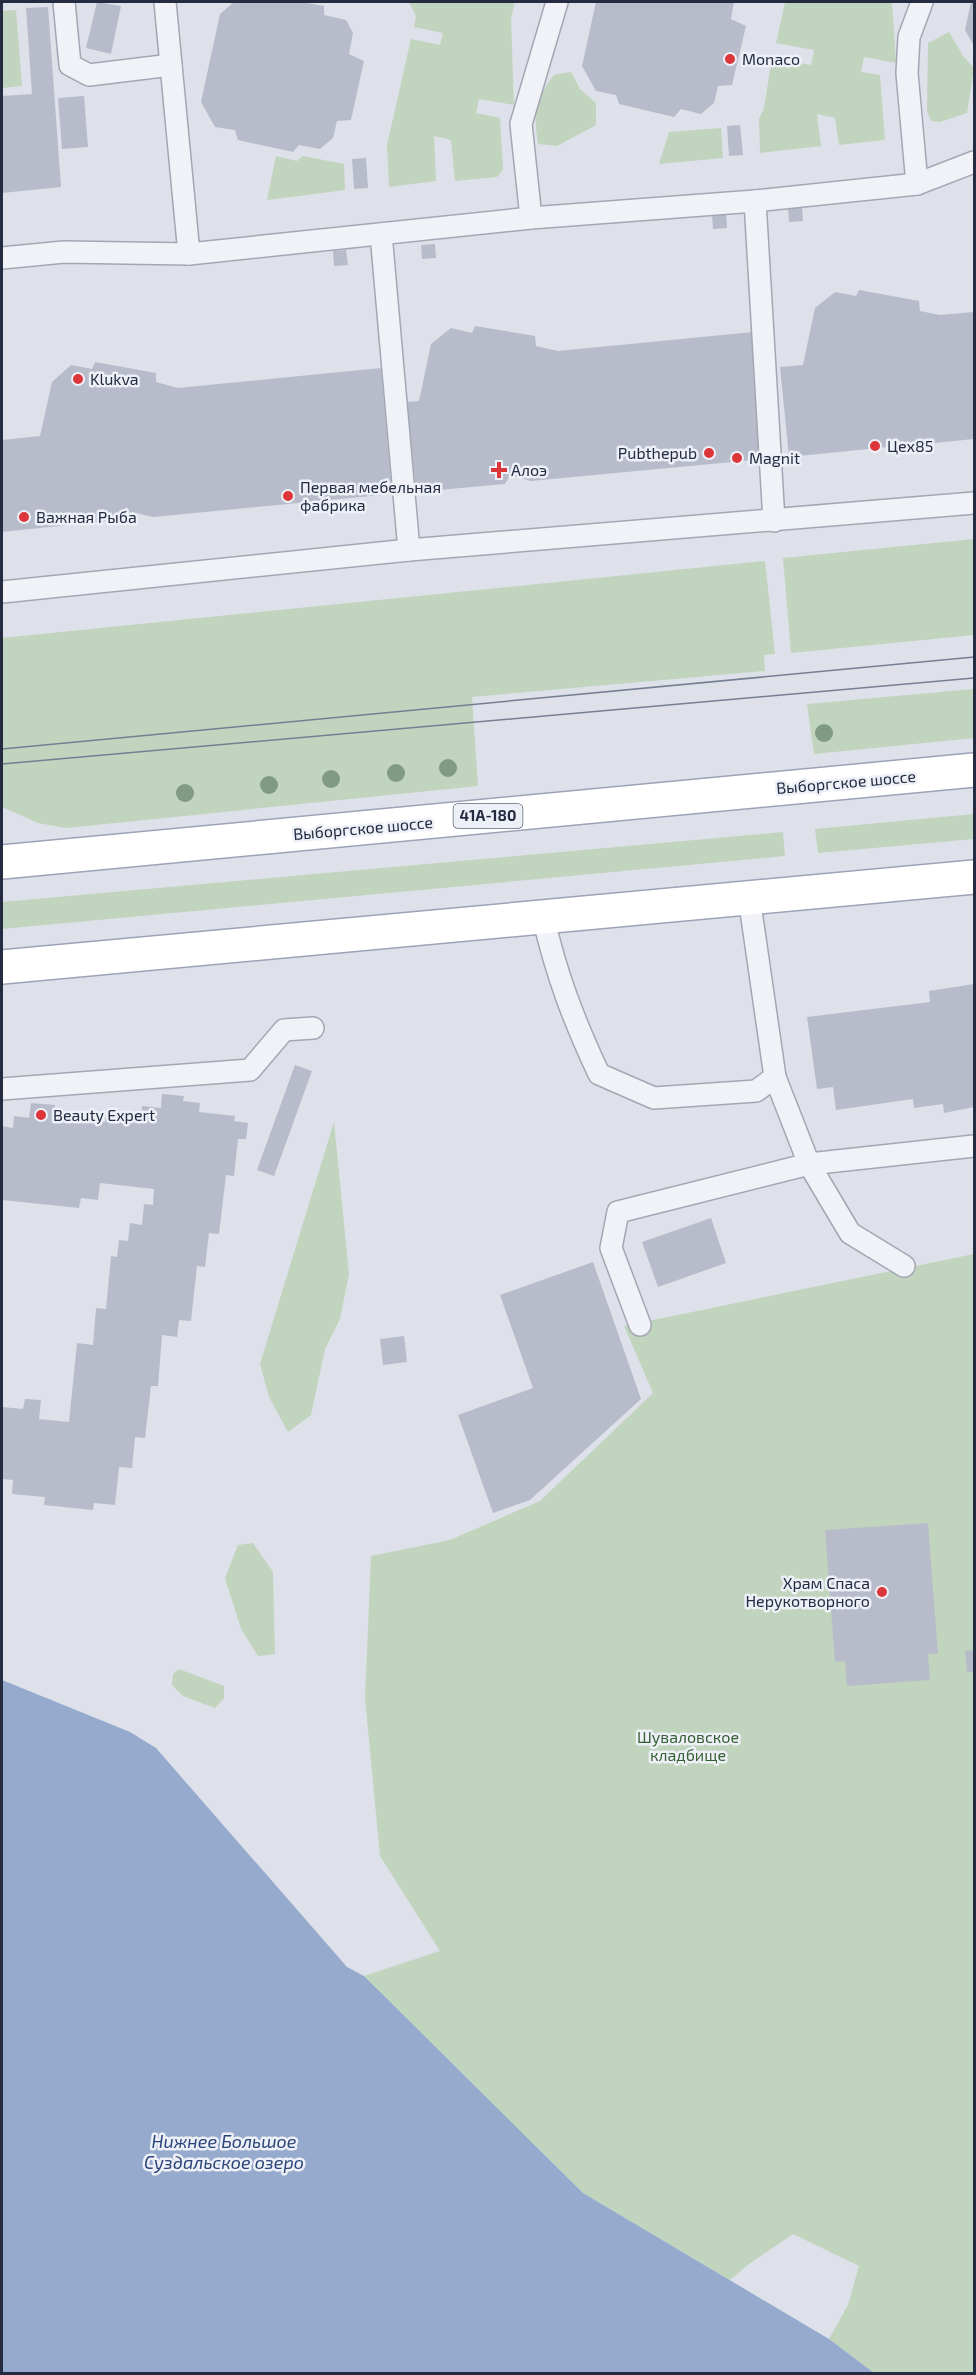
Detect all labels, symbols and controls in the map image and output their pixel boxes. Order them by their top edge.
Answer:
place label: Monaco [742,49,800,68]
marker: Monaco [723,52,737,66]
place label: Klukva [90,369,139,388]
marker: Klukva [71,372,85,386]
place label: Цех85 [887,436,933,455]
marker: Цех85 [868,439,882,453]
place label: Pubthepub [618,443,697,462]
marker: Pubthepub [702,446,716,460]
place label: Magnit [749,448,800,467]
marker: Magnit [730,451,744,465]
place label: Алоэ [511,460,547,479]
marker: Алоэ [492,463,506,477]
place label: Первая мебельная фабрика [300,477,441,514]
marker: Первая мебельная фабрика [281,489,295,503]
place label: Важная Рыба [36,507,137,526]
marker: Важная Рыба [17,510,31,524]
street label: Выборгское шоссе [775,766,917,797]
road number: 41А-180 [454,804,522,828]
street label: Выборгское шоссе [292,812,434,843]
place label: Beauty Expert [53,1105,155,1124]
marker: Beauty Expert [34,1108,48,1122]
place label: Храм Спаса Нерукотворного [745,1573,870,1611]
marker: Храм Спаса Нерукотворного [875,1585,889,1599]
park label: Шуваловское кладбище [637,1727,739,1764]
water label: Нижнее Большое Суздальское озеро [144,2130,304,2173]

